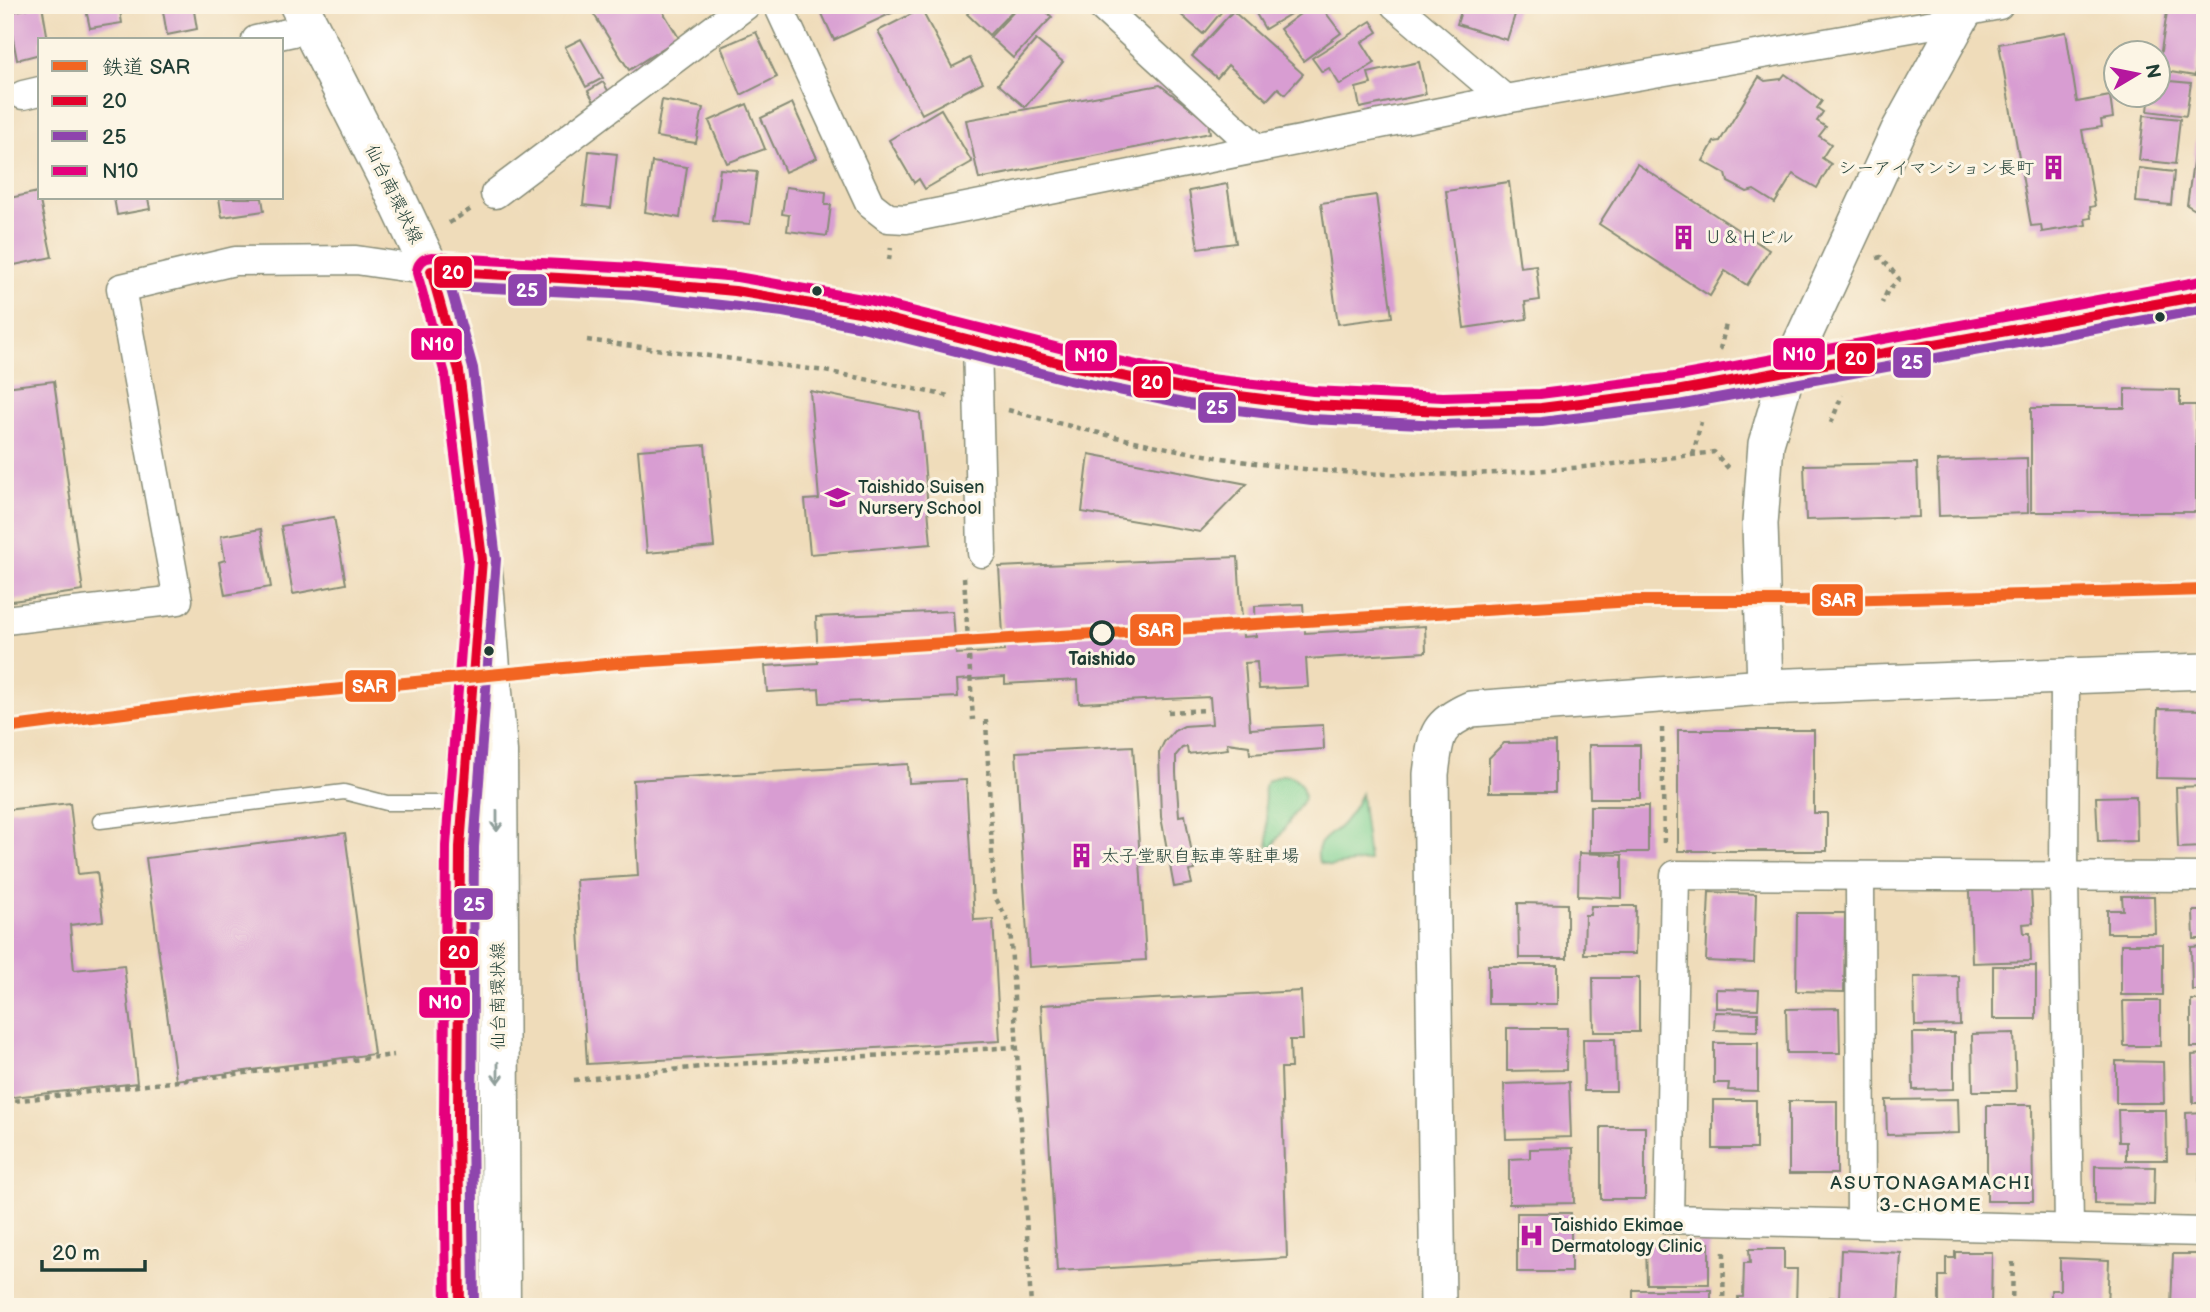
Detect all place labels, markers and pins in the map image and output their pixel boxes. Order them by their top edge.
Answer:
building icon: シーアイマンション長町 [2040,154,2068,182]
place label: シーアイマンション長町 [1838,158,2034,179]
building icon: Ｕ＆Ｈビル [1670,223,1698,251]
place label: Ｕ＆Ｈビル [1704,227,1794,248]
unlabelled marker [810,284,824,298]
unlabelled marker [2153,310,2167,324]
place label: Taishido Suisen Nursery School [858,477,984,519]
school or university icon: Taishido Suisen Nursery School [824,483,852,511]
marker: Taishido [1090,621,1114,645]
unlabelled marker [482,644,496,658]
place label: Taishido [1069,649,1135,670]
building icon: 太子堂駅自転車等駐車場 [1067,842,1095,870]
place label: 太子堂駅自転車等駐車場 [1101,846,1299,867]
place label: Taishido Ekimae Dermatology Clinic [1551,1215,1703,1257]
hospital icon: Taishido Ekimae Dermatology Clinic [1517,1221,1545,1249]

